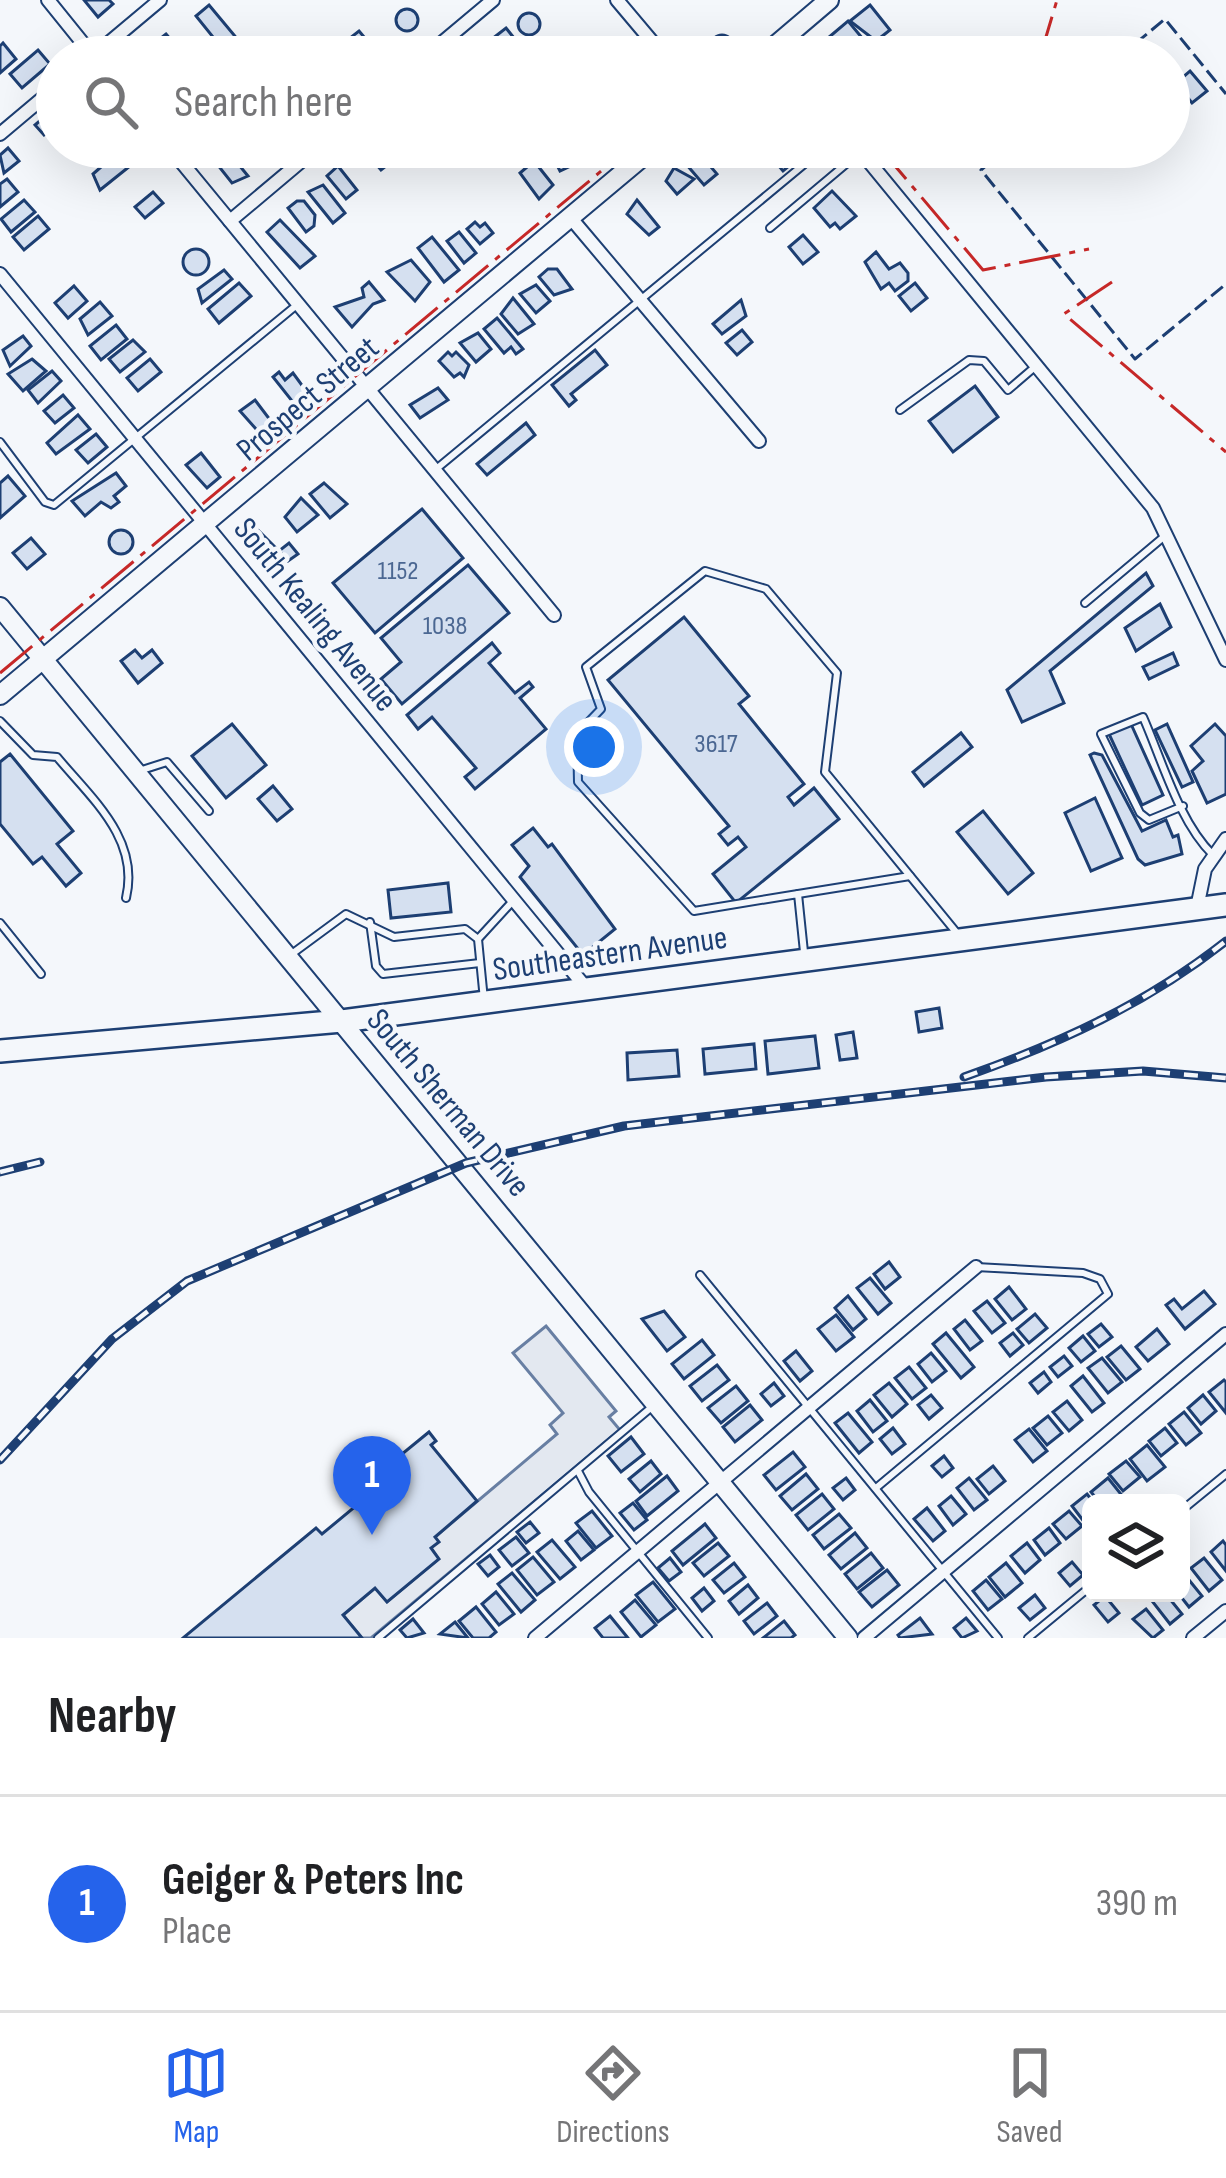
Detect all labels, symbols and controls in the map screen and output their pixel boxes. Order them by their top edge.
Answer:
search box [36,36,1190,168]
icon: search [78,69,144,135]
text: Search here [174,75,353,130]
street label: Prospect Street [229,328,387,470]
street label: South Kealing Avenue [225,510,405,720]
house number: 1152 [378,555,418,587]
house number: 1038 [423,610,467,642]
your location [564,717,624,777]
house number: 3617 [694,728,738,760]
street label: Southeastern Avenue [490,918,730,990]
street label: South Sherman Drive [358,1001,538,1205]
pin: 1 [333,1436,411,1535]
map controls [1082,1494,1190,1602]
button: layers [1082,1494,1190,1602]
text: Nearby [48,1686,177,1747]
text: Geiger & Peters Inc [162,1853,464,1908]
text: 1 [79,1880,95,1927]
text: 390 m [1096,1880,1178,1927]
text: Place [162,1908,232,1955]
tab: Map [163,2040,229,2152]
tab: Directions [556,2040,670,2152]
tab: Saved [996,2040,1063,2152]

